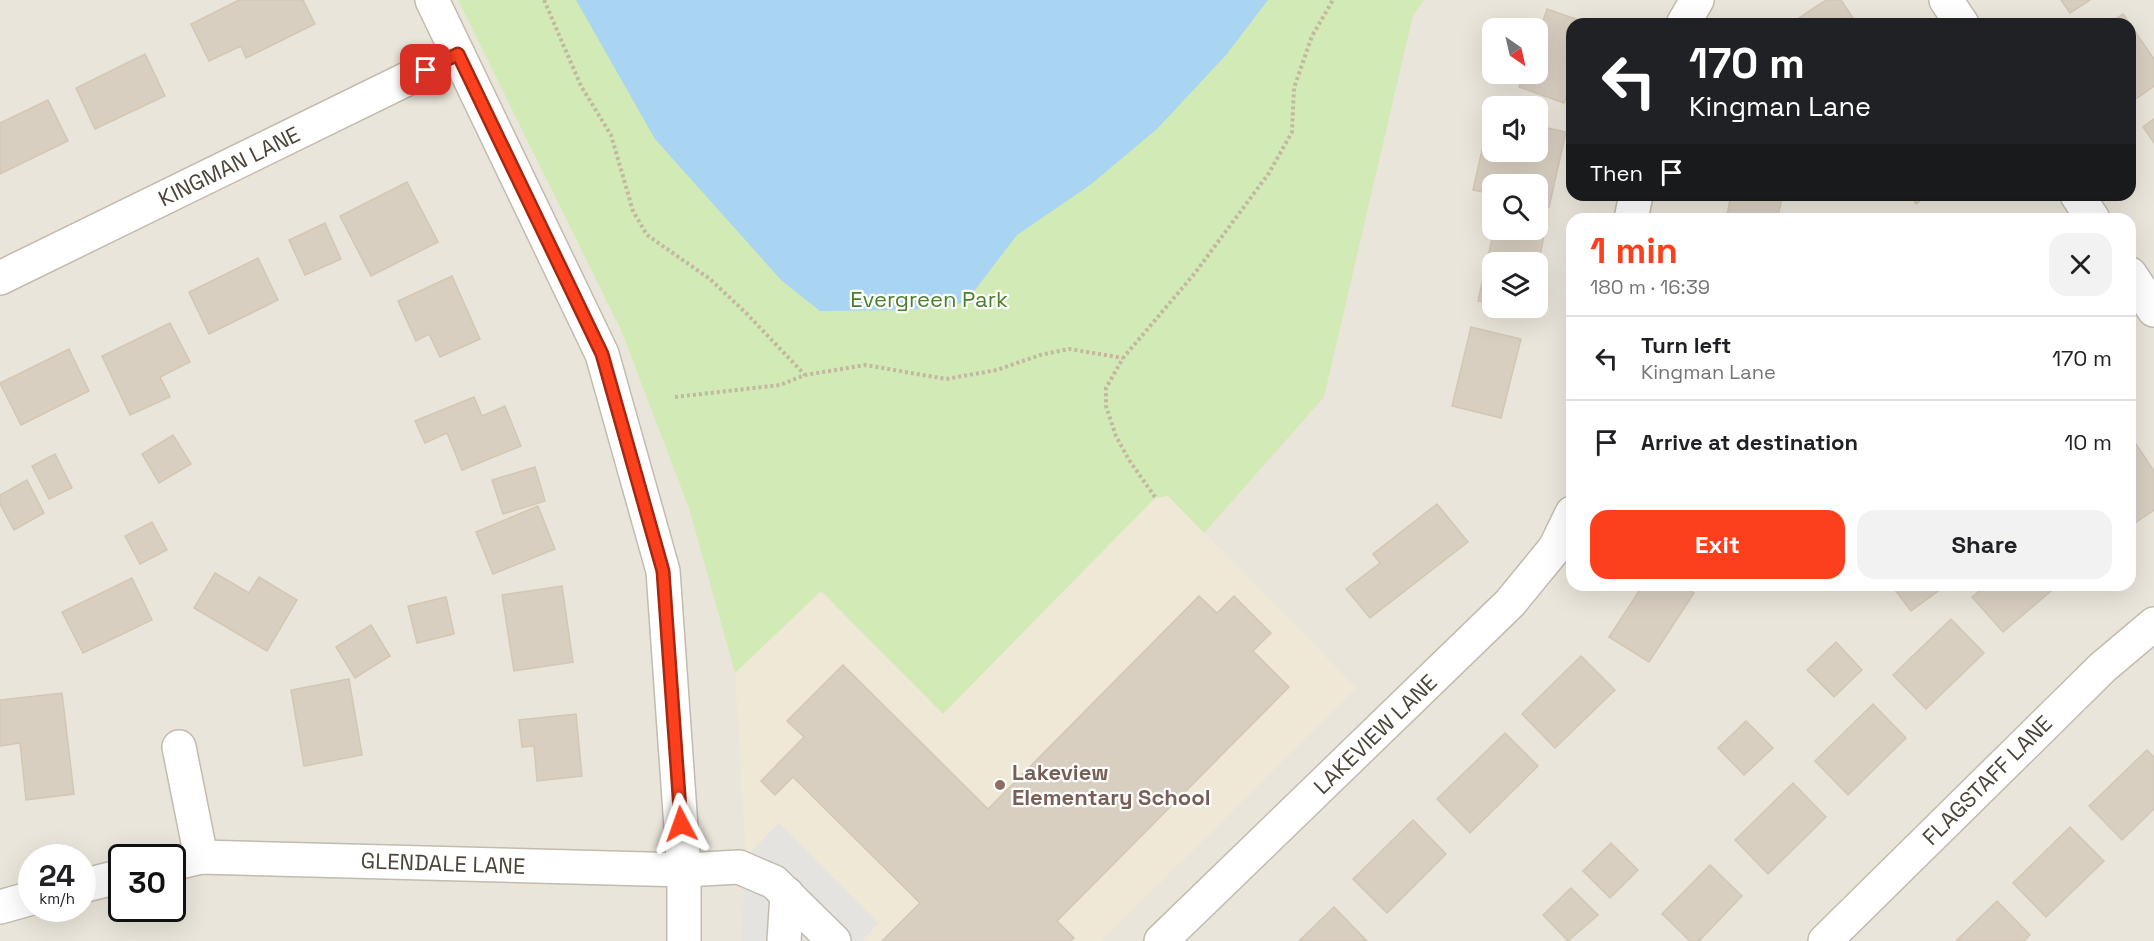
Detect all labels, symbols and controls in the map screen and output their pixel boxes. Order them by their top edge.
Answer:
north arrow [1482,18,1548,84]
map controls [1482,18,1548,318]
text: 170 m [1689,37,1805,90]
icon: left [1590,42,1668,120]
pin [400,44,451,95]
icon: arrive [409,53,442,86]
text: Kingman Lane [1689,89,1871,124]
button: sound [1482,96,1548,162]
street label: KINGMAN LANE [154,120,304,212]
icon: arrive [1655,156,1688,189]
text: Then [1590,159,1643,187]
button: search [1482,174,1548,240]
text: 1 min [1590,228,1678,274]
button: close [2049,233,2112,296]
button: layers [1482,252,1548,318]
text: 180 m · 16:39 [1590,274,1710,300]
park label: Evergreen Park [850,285,1008,313]
text: Turn left [1641,331,1731,359]
icon: left [1590,342,1623,375]
text: 170 m [2052,344,2112,372]
text: Kingman Lane [1641,359,1776,385]
icon: arrive [1590,426,1623,459]
text: Arrive at destination [1641,428,1858,456]
text: 10 m [2064,428,2112,456]
button: Exit [1590,510,1845,579]
button: Share [1857,510,2112,579]
street label: LAKEVIEW LANE [1307,668,1443,800]
street label: FLAGSTAFF LANE [1916,709,2058,851]
place label: Lakeview Elementary School [1012,758,1211,811]
marker: Lakeview Elementary School [993,778,1007,792]
position arrow [649,792,713,856]
speed limit sign: 30 [108,844,186,922]
street label: GLENDALE LANE [360,846,526,880]
text: 24 [39,856,75,895]
text: km/h [39,889,75,908]

